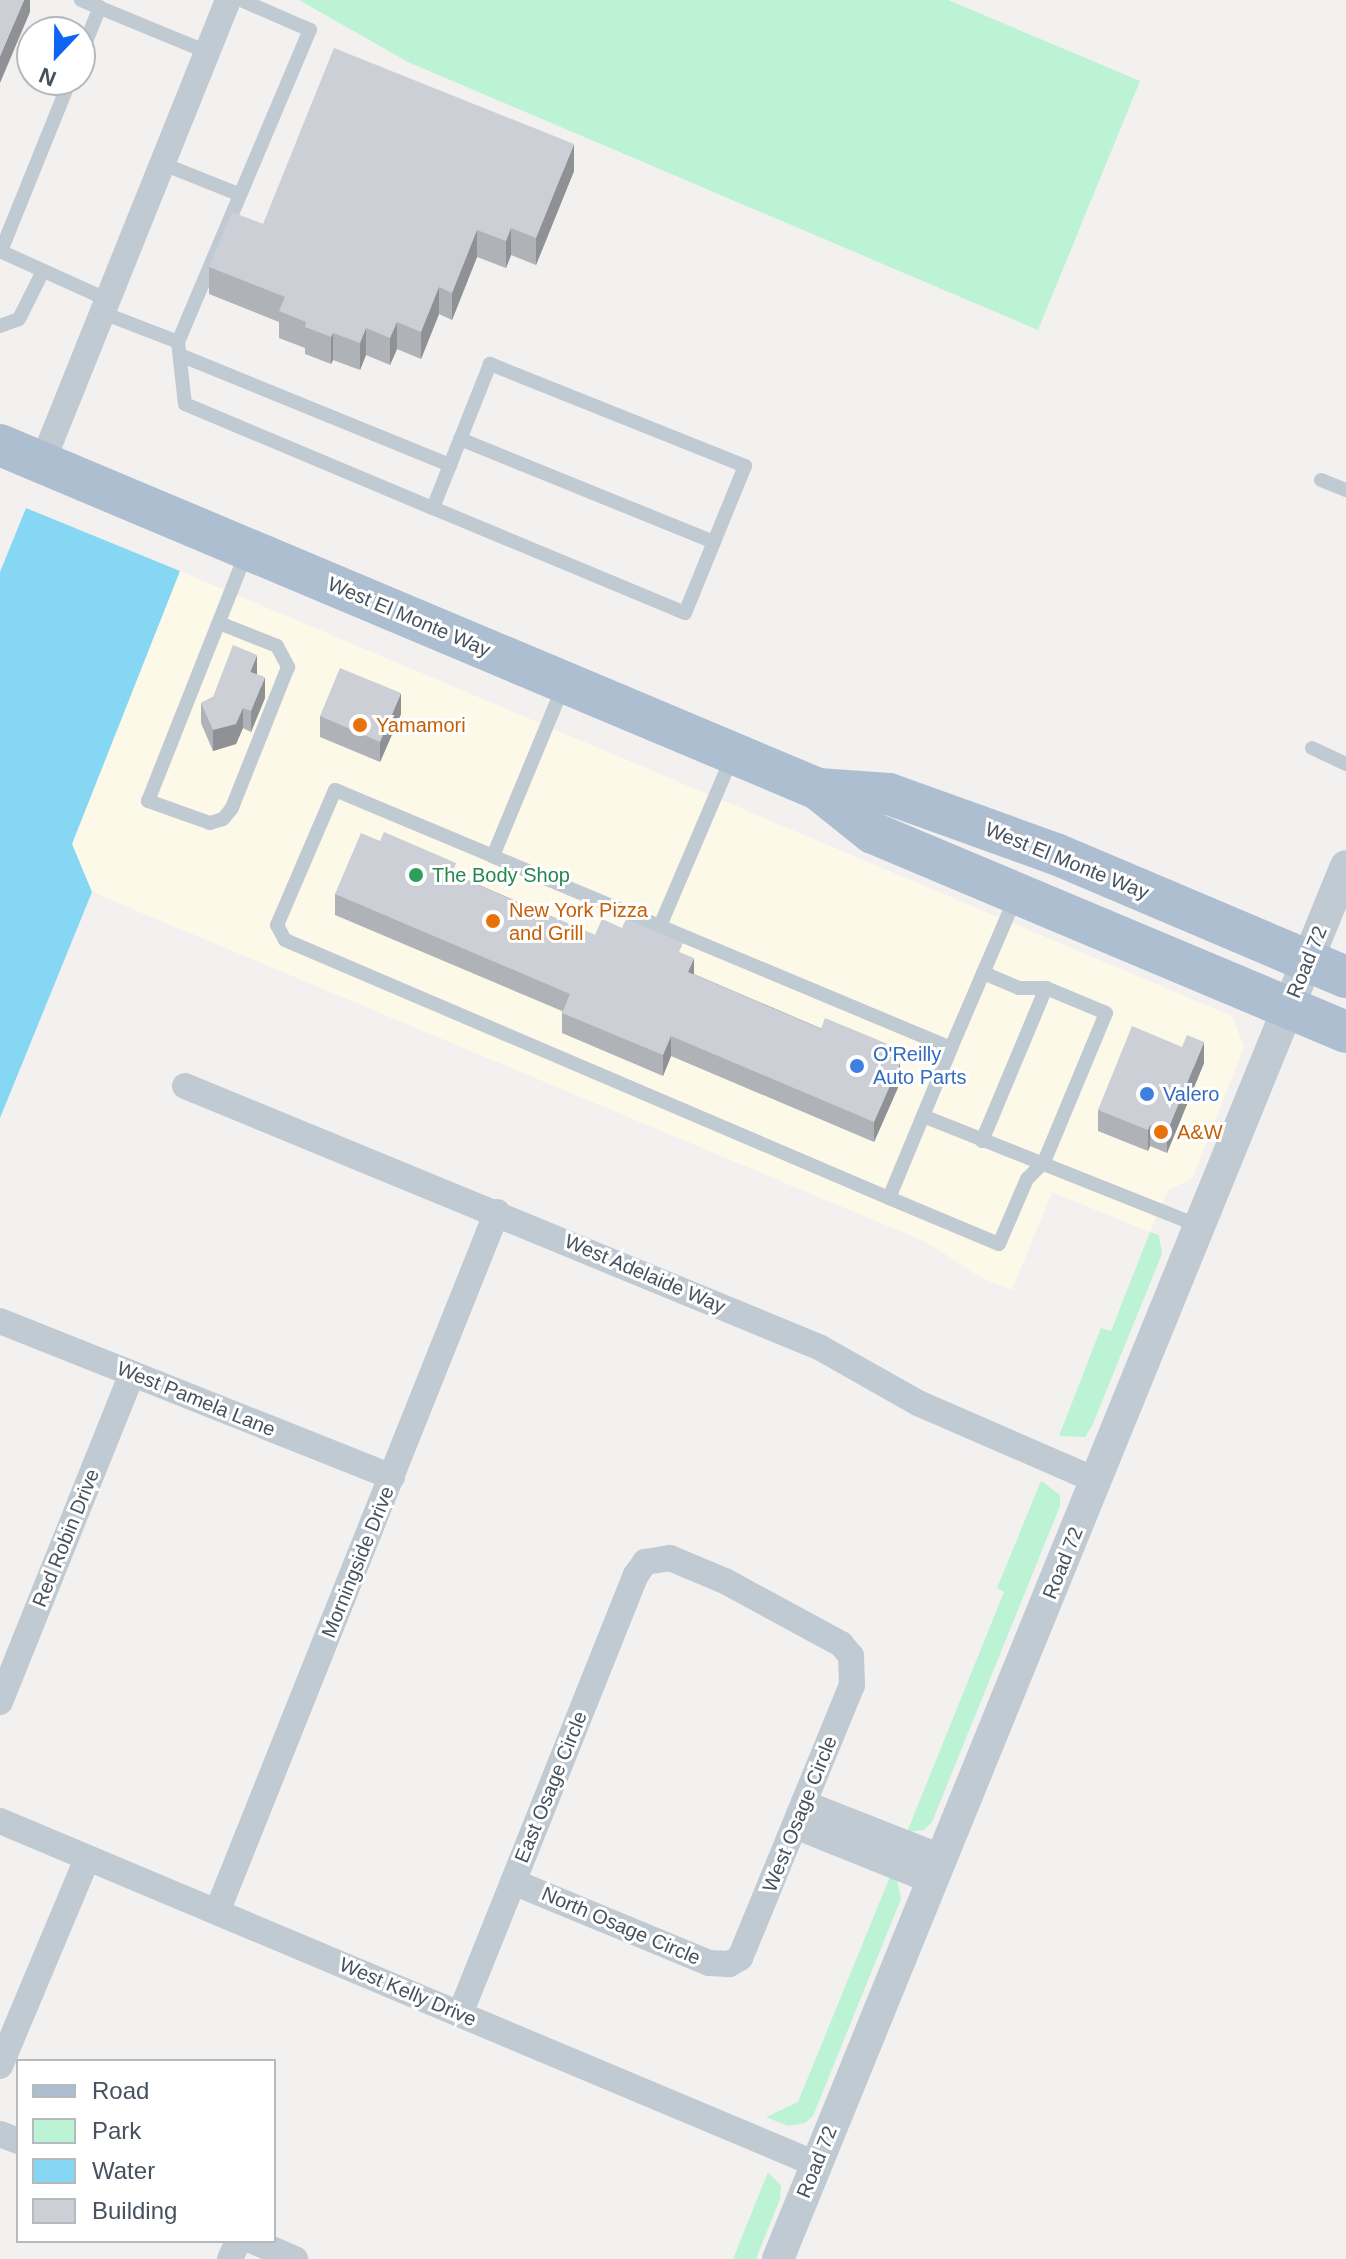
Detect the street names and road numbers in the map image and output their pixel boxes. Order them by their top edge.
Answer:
street label: West El Monte Way [324,572,494,662]
street label: West El Monte Way [982,817,1152,905]
street label: Road 72 [1282,922,1332,1002]
street label: West Adelaide Way [560,1229,730,1319]
street label: West Pamela Lane [113,1356,279,1442]
street label: Red Robin Drive [27,1465,105,1611]
street label: Morningside Drive [317,1483,399,1641]
street label: Road 72 [1038,1523,1088,1603]
street label: East Osage Circle [510,1708,592,1866]
street label: West Osage Circle [758,1732,842,1896]
street label: North Osage Circle [538,1882,704,1970]
street label: West Kelly Drive [336,1952,480,2032]
street label: Road 72 [792,2122,842,2202]

